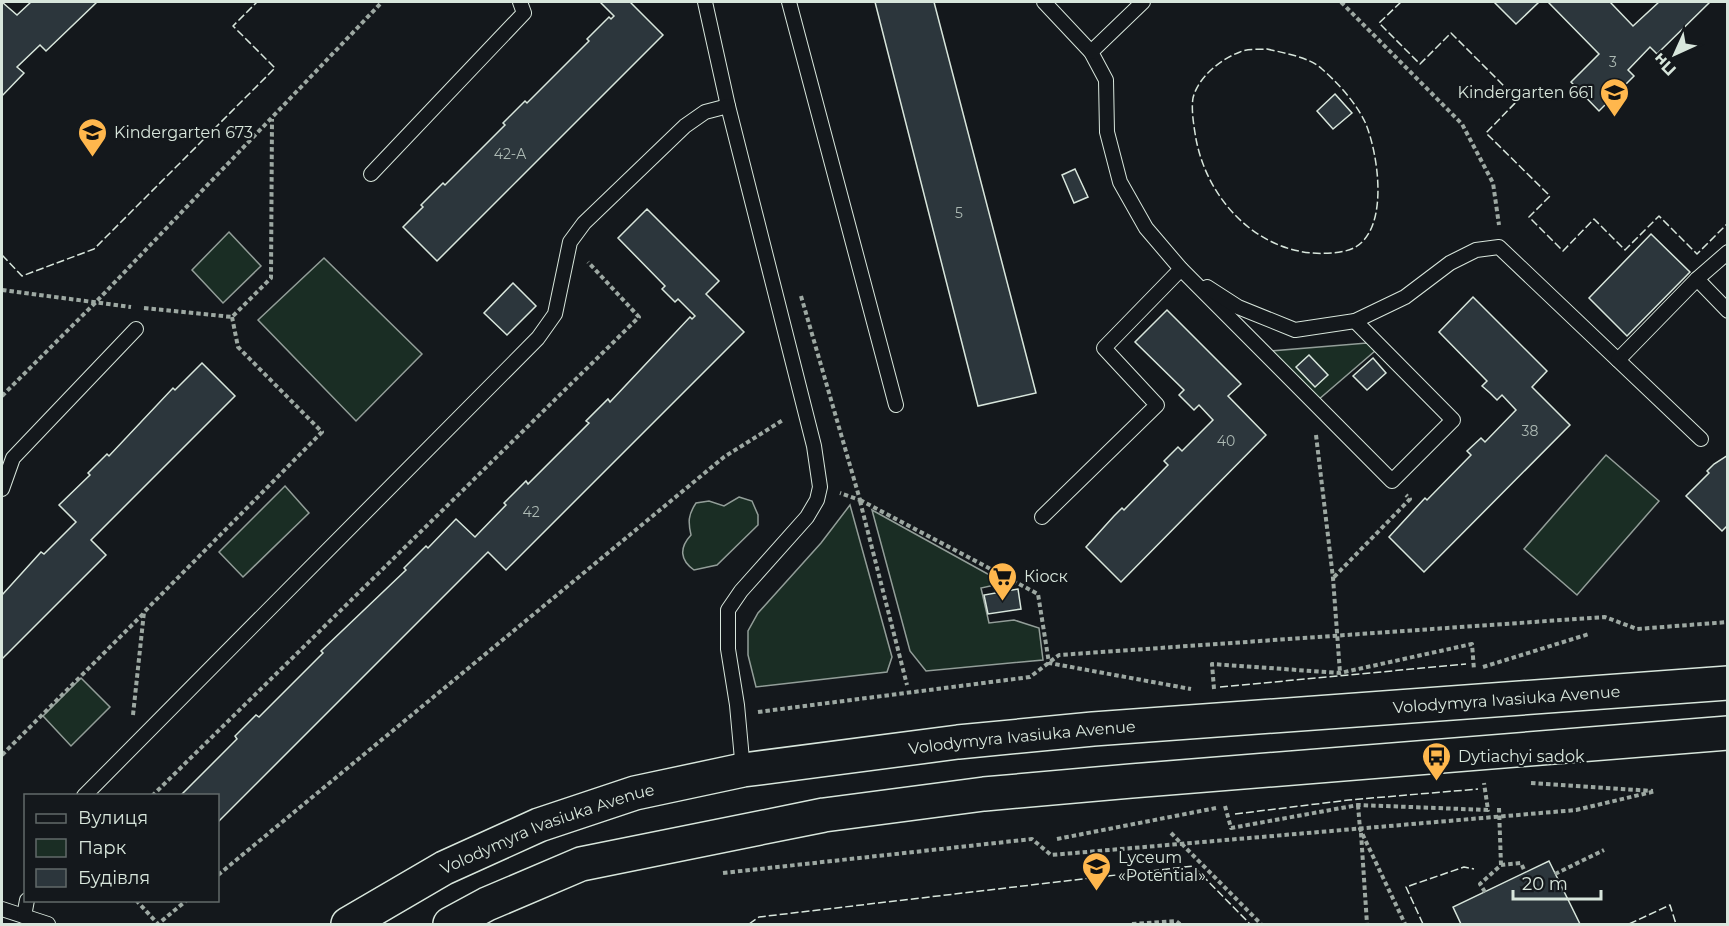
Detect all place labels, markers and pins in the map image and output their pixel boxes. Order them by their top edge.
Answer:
school or university icon: Kindergarten 661 [1599,76,1631,118]
place label: Kindergarten 661 [1458,83,1594,102]
school or university icon: Kindergarten 673 [77,116,109,158]
place label: Kindergarten 673 [114,123,253,142]
supermarket icon: Кіоск [987,560,1019,602]
place label: Кіоск [1024,567,1069,586]
bus stop icon: Dytiachyi sadok [1421,740,1453,782]
place label: Dytiachyi sadok [1458,747,1585,766]
place label: Lyceum «Potential» [1118,848,1206,885]
school or university icon: Lyceum «Potential» [1081,850,1113,892]

